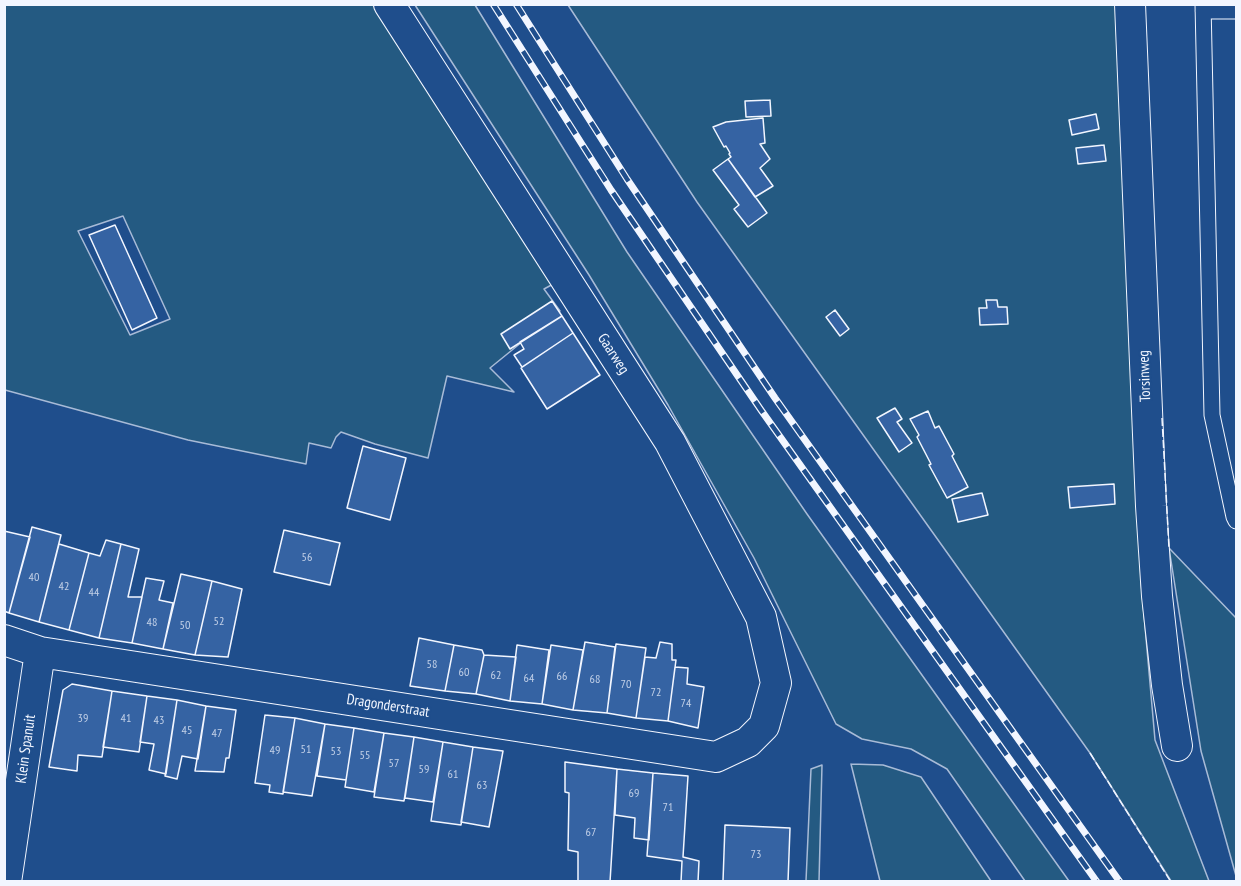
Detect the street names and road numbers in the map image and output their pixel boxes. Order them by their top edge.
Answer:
street label: Gaarweg [593,330,633,378]
street label: Torsinweg [1135,350,1155,402]
street label: Dragonderstraat [345,691,431,721]
street label: Klein Spanuit [12,713,40,785]

